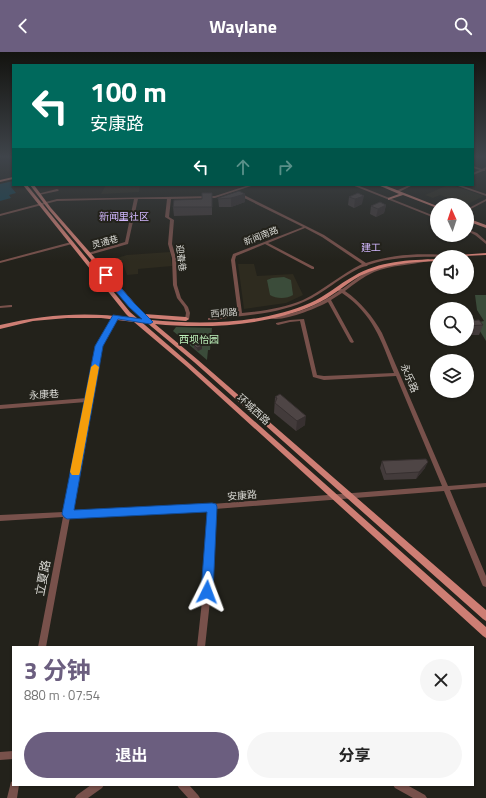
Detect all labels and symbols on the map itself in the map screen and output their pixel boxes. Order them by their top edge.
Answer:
north arrow [430,198,474,242]
district label: 新闻里社区 [99,209,149,224]
street label: 新闻南路 [242,223,280,248]
street label: 灵通巷 [90,232,120,251]
district label: 建工 [361,240,381,255]
street label: 迎春巷 [173,244,190,272]
pin [89,258,123,292]
street label: 西坝路 [210,305,238,320]
park label: 西坝怡园 [179,332,219,347]
street label: 永乐路 [397,361,422,395]
street label: 永康巷 [29,386,60,403]
street label: 环城西路 [234,390,274,428]
street label: 安康路 [226,487,258,504]
street label: 立夏路 [30,558,55,597]
position arrow [186,571,228,613]

